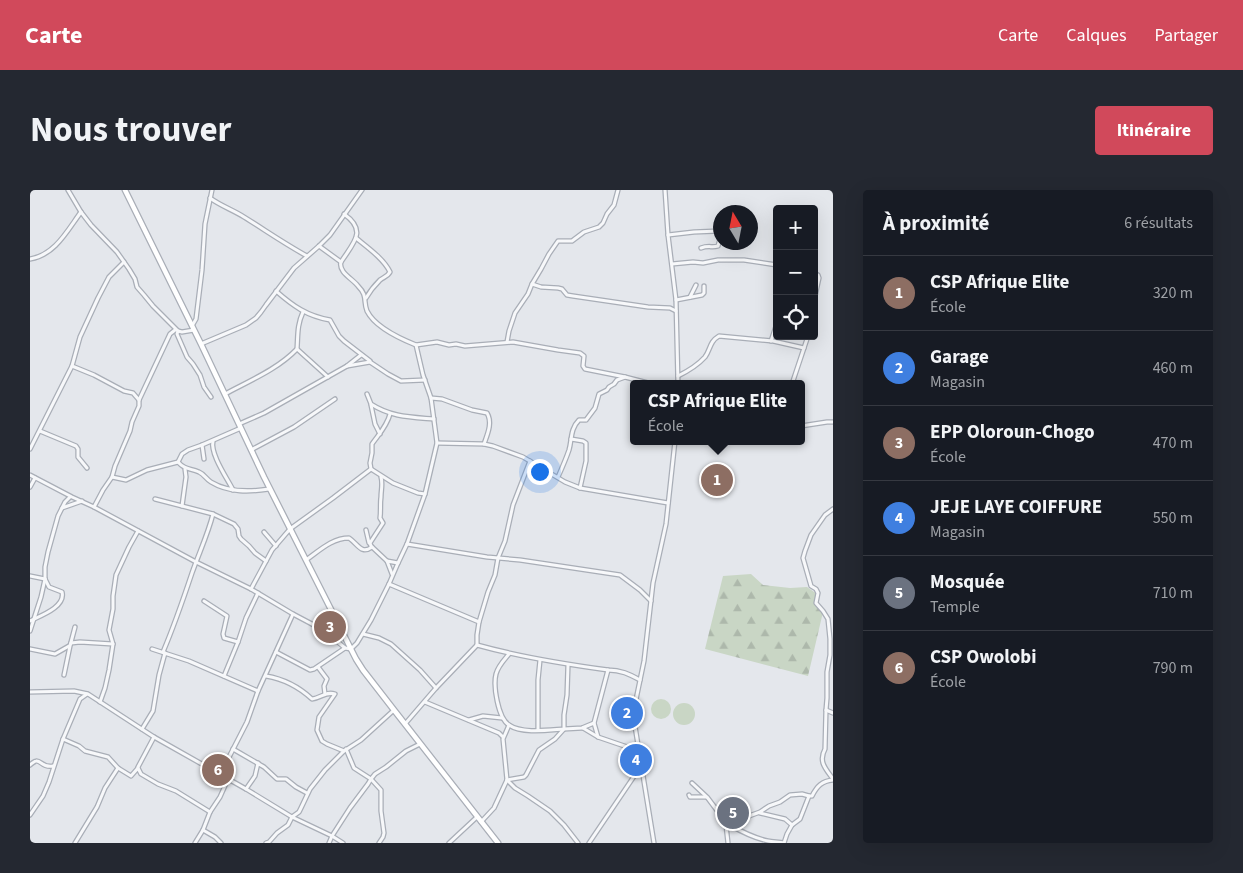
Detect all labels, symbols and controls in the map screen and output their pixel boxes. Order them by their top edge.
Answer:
text: Carte [25,18,82,53]
text: Carte [998,23,1038,48]
text: Calques [1066,23,1126,48]
text: Partager [1154,23,1218,48]
text: Nous trouver [30,105,231,155]
button: Itinéraire [1095,106,1213,155]
north arrow [713,205,758,250]
map controls [773,205,818,340]
button: + [773,205,818,250]
text: À proximité [883,208,989,238]
text: 6 résultats [1124,212,1193,234]
button: − [773,250,818,295]
text: CSP Afrique Elite [930,269,1069,296]
text: 1 [895,282,903,304]
text: 320 m [1153,282,1193,304]
button: locate [773,295,818,340]
text: École [930,296,966,318]
text: Garage [930,344,989,371]
text: 2 [895,357,903,379]
text: 460 m [1153,357,1193,379]
text: Magasin [930,371,985,393]
popup [630,380,805,445]
text: CSP Afrique Elite [648,388,787,415]
text: École [648,415,684,437]
text: EPP Oloroun-Chogo [930,419,1095,446]
text: 3 [895,432,903,454]
text: 470 m [1153,432,1193,454]
text: École [930,446,966,468]
your location [527,459,553,485]
pin: 1 [701,461,733,499]
text: JEJE LAYE COIFFURE [930,494,1102,521]
text: 4 [895,507,903,529]
text: 550 m [1153,507,1193,529]
text: Magasin [930,521,985,543]
text: Mosquée [930,569,1005,596]
text: 5 [895,582,903,604]
text: 710 m [1153,582,1193,604]
text: Temple [930,596,980,618]
pin: 3 [314,608,346,646]
text: CSP Owolobi [930,644,1036,671]
text: 6 [895,657,903,679]
text: 790 m [1153,657,1193,679]
text: École [930,671,966,693]
pin: 2 [611,694,643,732]
pin: 4 [620,741,652,779]
pin: 6 [202,751,234,789]
pin: 5 [717,794,749,832]

